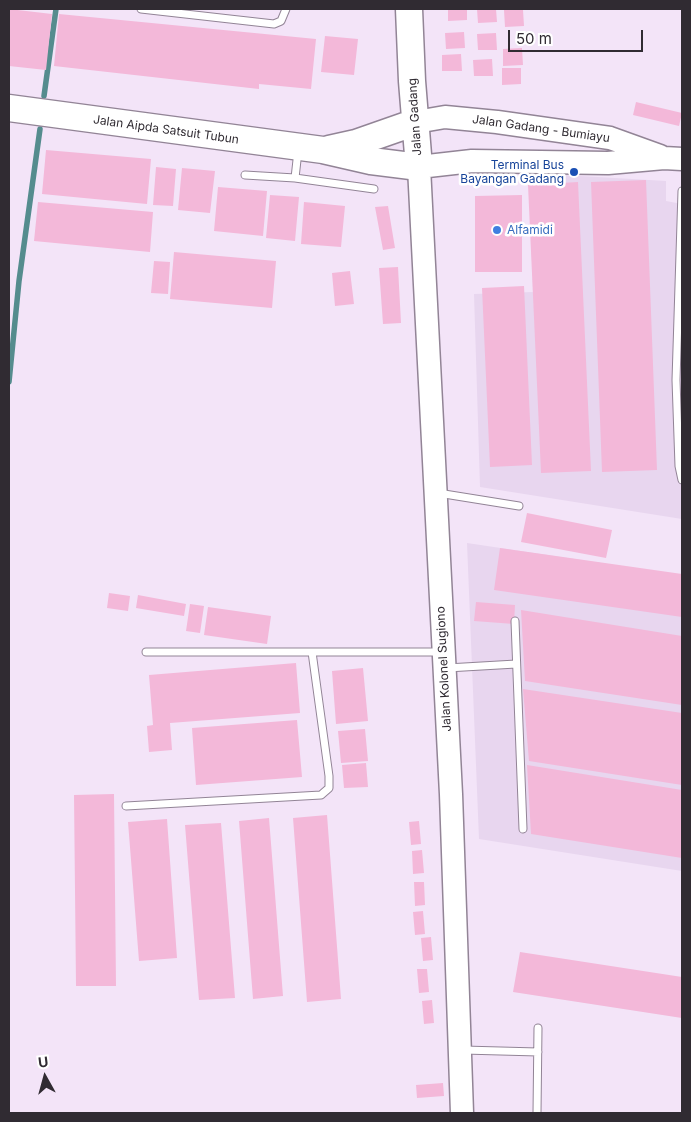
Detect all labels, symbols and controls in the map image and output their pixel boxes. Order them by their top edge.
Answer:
scale bar [511,20,646,52]
text: 50 m [516,29,552,48]
street label: Jalan Gadang [405,78,425,156]
street label: Jalan Gadang - Bumiayu [471,112,611,146]
street label: Jalan Aipda Satsuit Tubun [92,113,240,147]
place label: Terminal Bus Bayangan Gadang [460,158,564,186]
marker: Terminal Bus Bayangan Gadang [568,166,580,178]
place label: Alfamidi [507,223,553,237]
marker: Alfamidi [491,224,503,236]
street label: Jalan Kolonel Sugiono [434,606,454,732]
north arrow [20,1052,70,1102]
text: U [37,1053,49,1071]

